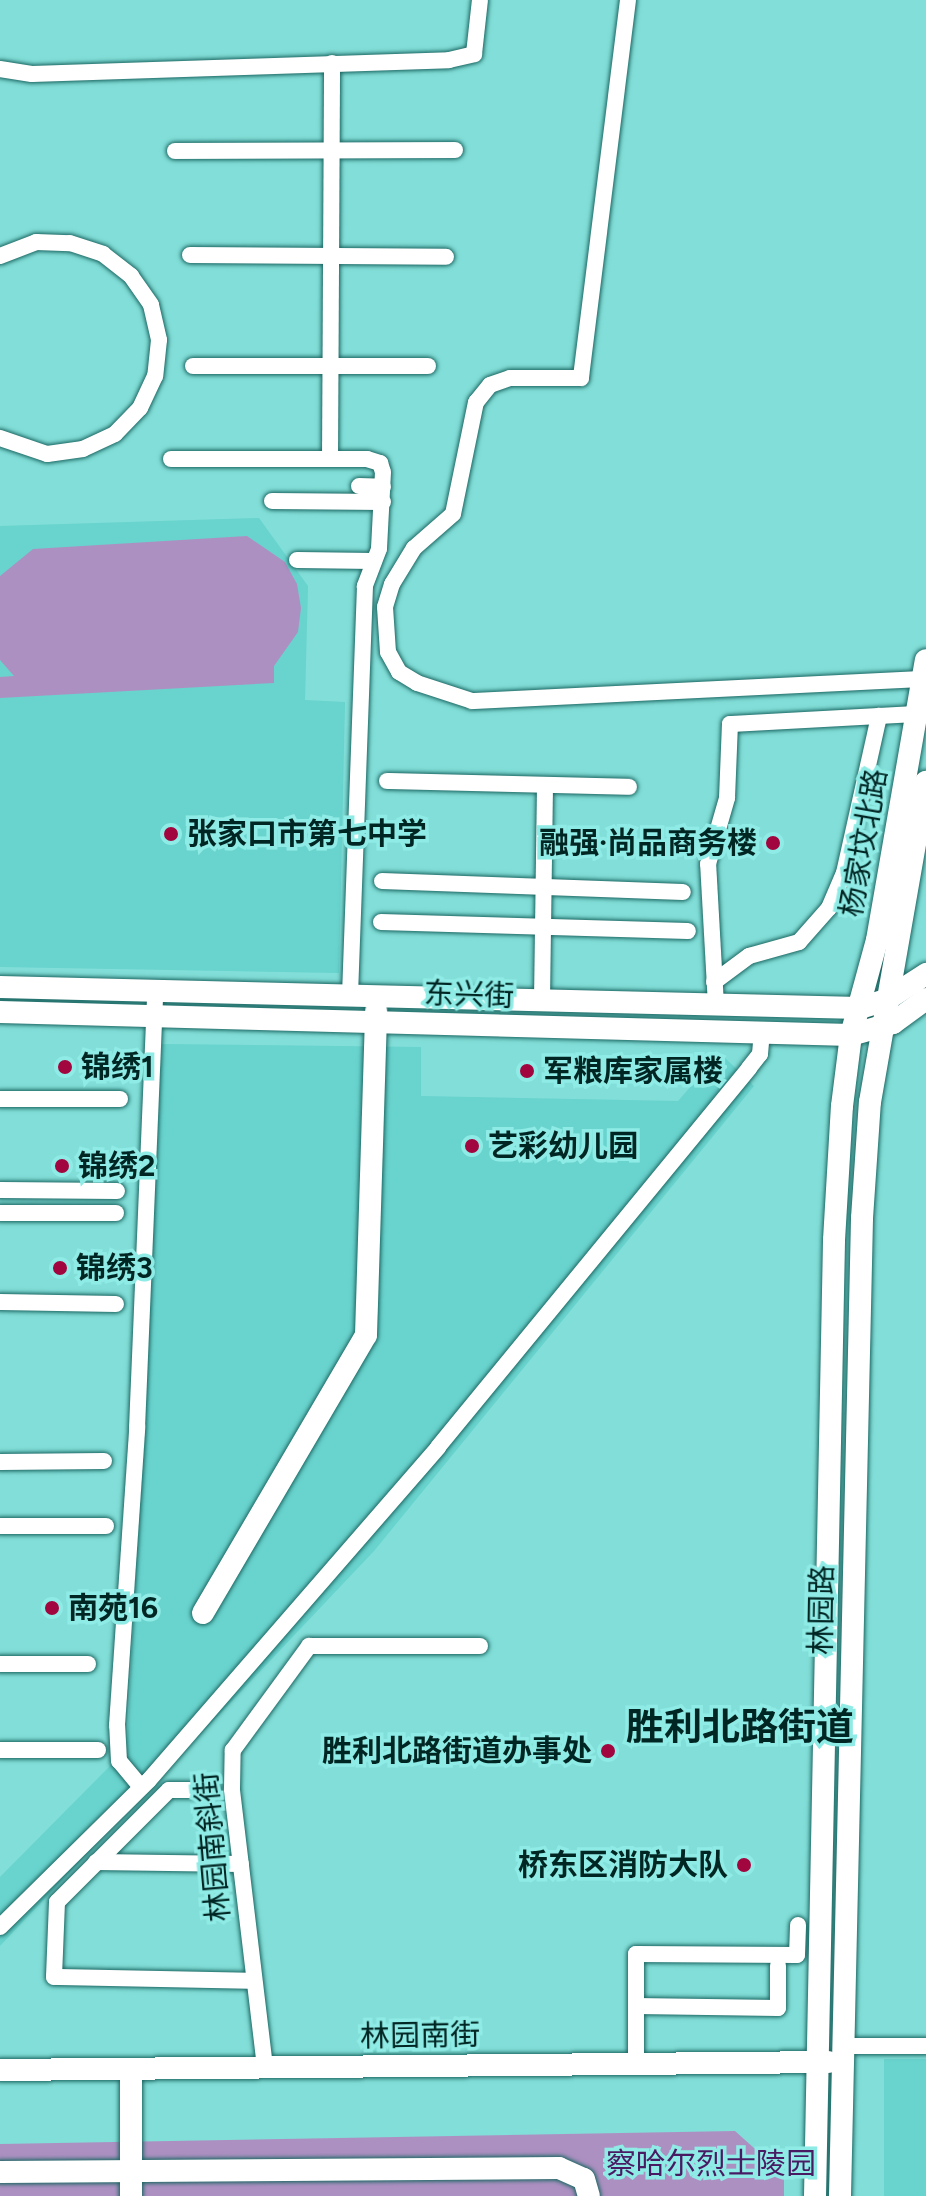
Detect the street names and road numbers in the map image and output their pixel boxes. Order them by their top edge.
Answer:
street label: 杨家坟北路 [833,766,895,920]
street label: 东兴街 [423,975,515,1015]
street label: 林园路 [803,1565,841,1655]
street label: 林园南斜街 [189,1771,237,1923]
street label: 林园南街 [360,2017,480,2055]

